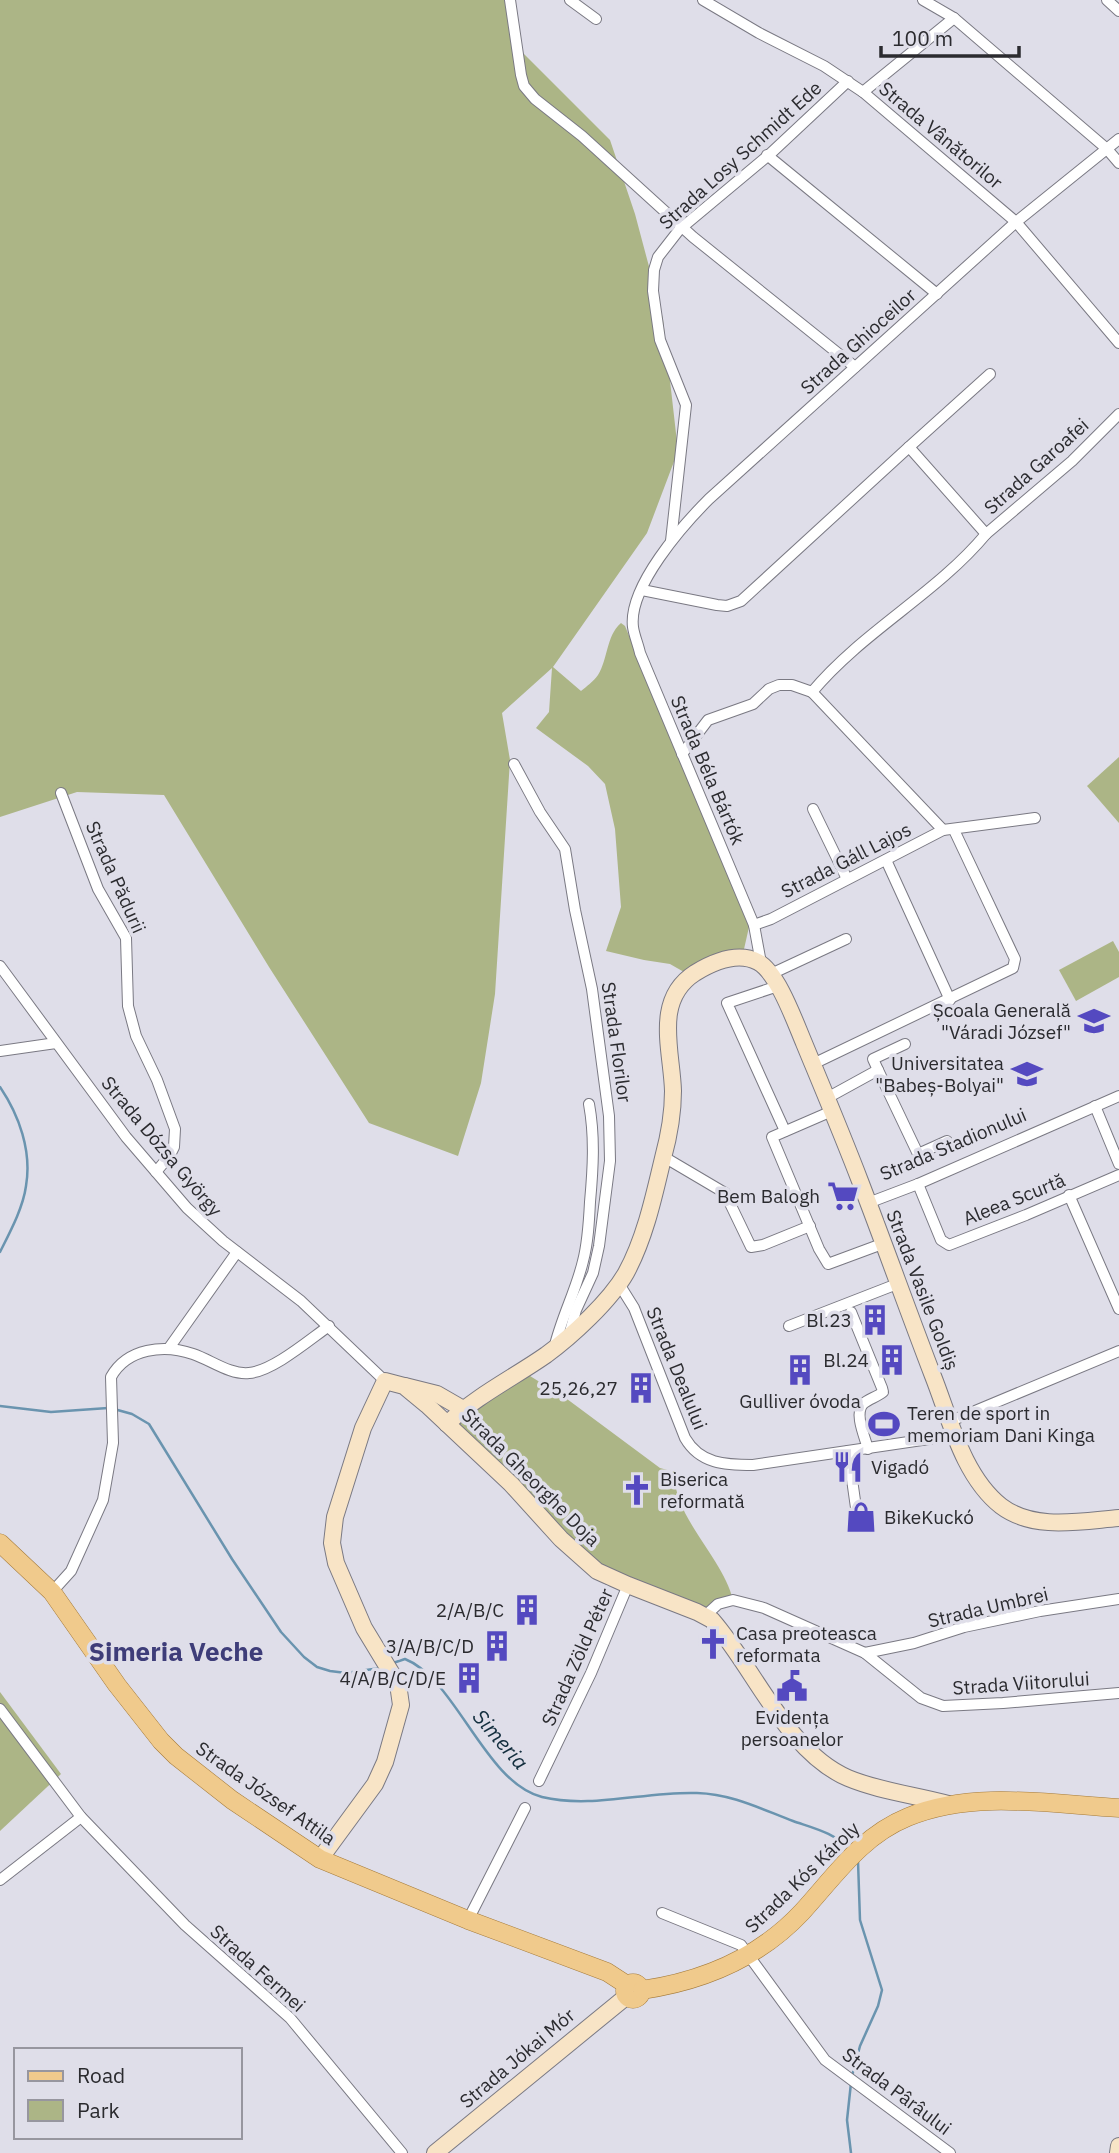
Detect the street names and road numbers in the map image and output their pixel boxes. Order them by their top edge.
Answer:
street label: Strada Losy Schmidt Ede [654,76,826,234]
street label: Strada Vânătorilor [874,76,1008,194]
street label: Strada Ghioceilor [795,283,921,399]
street label: Strada Garoafei [979,413,1093,519]
street label: Strada Béla Bártók [666,692,750,848]
street label: Strada Pădurii [81,817,151,937]
street label: Strada Gáll Lajos [777,817,915,903]
street label: Strada Florilor [597,980,637,1104]
street label: Strada Dózsa György [96,1071,228,1221]
street label: Strada Stadionului [876,1102,1030,1186]
street label: Aleea Scurtă [959,1168,1069,1230]
street label: Strada Vasile Goldiș [881,1206,965,1374]
street label: Strada Dealului [641,1303,713,1433]
street label: Strada Gheorghe Doja [457,1403,605,1551]
street label: Strada Umbrei [925,1581,1051,1633]
street label: Strada Zöld Péter [536,1584,618,1730]
street label: Strada Viitorului [952,1666,1090,1700]
street label: Strada József Attila [191,1736,341,1850]
street label: Strada Kós Károly [740,1816,865,1938]
street label: Strada Fermei [205,1919,311,2017]
street label: Strada Jókai Mór [454,2003,580,2113]
street label: Strada Pârâului [838,2042,956,2140]

